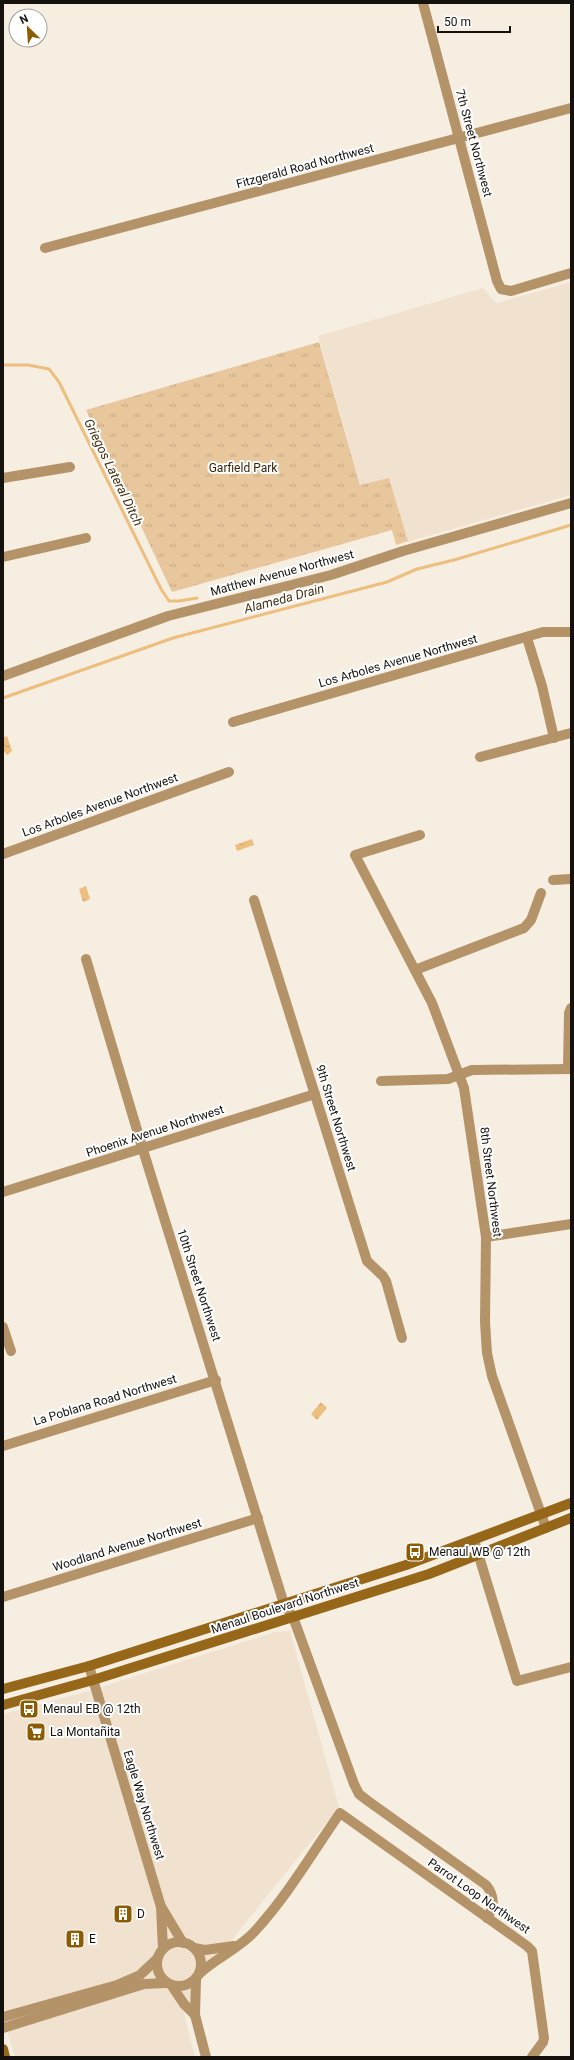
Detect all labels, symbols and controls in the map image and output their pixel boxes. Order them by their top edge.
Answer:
north arrow [8,8,48,48]
scale bar [438,8,510,34]
text: N [18,12,30,27]
text: 50 m [444,15,471,29]
street label: 7th Street Northwest [453,88,495,198]
street label: Fitzgerald Road Northwest [235,141,375,191]
water label: Griegos Lateral Ditch [81,416,146,528]
park label: Garfield Park [209,461,278,475]
street label: Matthew Avenue Northwest [209,547,355,599]
water label: Alameda Drain [241,581,326,617]
street label: Los Arboles Avenue Northwest [317,632,479,690]
street label: Los Arboles Avenue Northwest [20,770,180,840]
street label: 9th Street Northwest [313,1063,359,1173]
street label: Phoenix Avenue Northwest [84,1102,226,1160]
street label: 8th Street Northwest [477,1126,505,1238]
street label: 10th Street Northwest [174,1227,224,1343]
street label: La Poblana Road Northwest [32,1372,178,1428]
street label: Woodland Avenue Northwest [51,1516,203,1574]
bus stop icon: Menaul WB @ 12th [404,1541,426,1563]
place label: Menaul WB @ 12th [429,1545,530,1559]
street label: Menaul Boulevard Northwest [209,1575,361,1637]
bus stop icon: Menaul EB @ 12th [18,1698,40,1720]
place label: Menaul EB @ 12th [43,1702,141,1716]
supermarket icon: La Montañita [25,1721,47,1743]
place label: La Montañita [50,1725,120,1739]
street label: Eagle Way Northwest [121,1749,167,1861]
street label: Parrot Loop Northwest [425,1855,533,1937]
building icon: D [112,1903,134,1925]
place label: D [137,1907,145,1921]
building icon: E [64,1928,86,1950]
place label: E [89,1932,96,1946]

